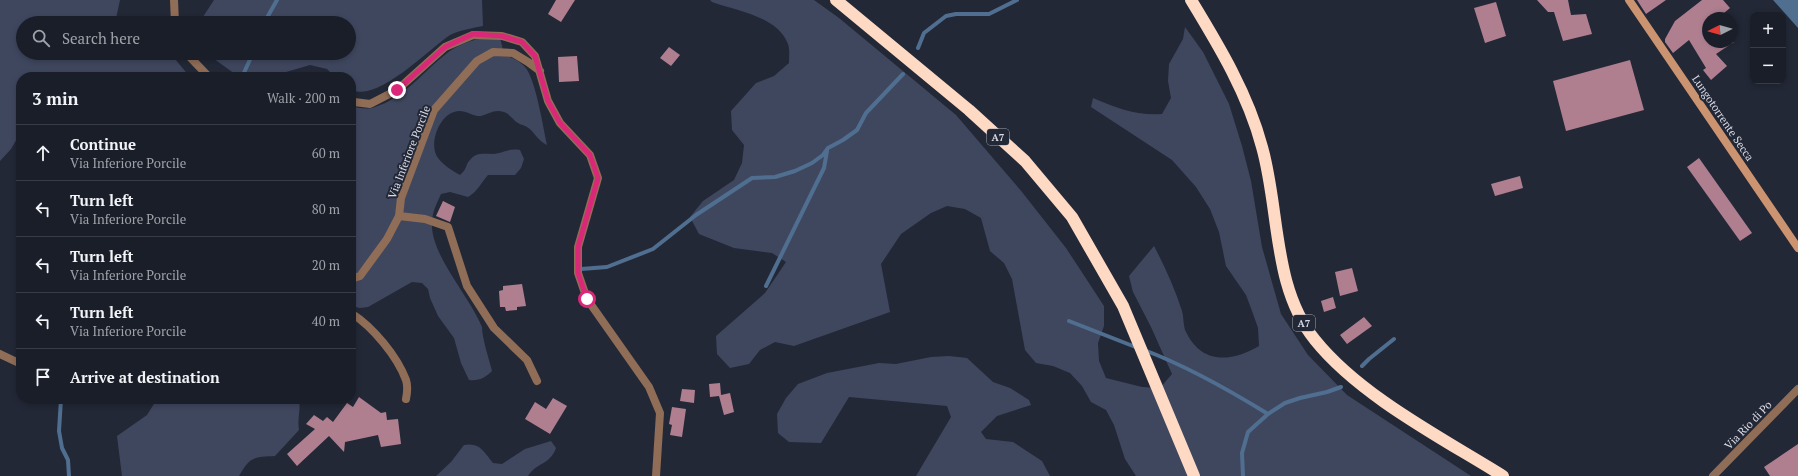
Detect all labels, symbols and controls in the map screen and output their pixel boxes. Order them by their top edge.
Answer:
north arrow [1702,12,1738,48]
map controls [1750,12,1786,84]
button: + [1750,12,1786,48]
search box [16,16,356,60]
icon: search [30,27,52,49]
text: Search here [62,28,140,48]
button: − [1750,48,1786,84]
street label: Lungotorrente Secca [1689,72,1757,164]
route end [388,81,406,99]
text: 3 min [32,87,79,110]
text: Walk · 200 m [267,89,340,107]
street label: Via Inferiore Porcile [385,103,433,200]
road number: A7 [987,129,1009,145]
text: Continue [70,134,136,154]
icon: ahead [32,142,54,164]
text: 60 m [312,144,340,162]
text: Via Inferiore Porcile [70,154,186,172]
text: Turn left [70,190,134,210]
icon: left [32,198,54,220]
text: 80 m [312,200,340,218]
text: Via Inferiore Porcile [70,210,186,228]
text: Turn left [70,246,134,266]
icon: left [32,254,54,276]
text: 20 m [312,256,340,274]
text: Via Inferiore Porcile [70,266,186,284]
route start [578,290,596,308]
text: Turn left [70,302,134,322]
icon: left [32,310,54,332]
text: 40 m [312,312,340,330]
road number: A7 [1293,315,1315,331]
text: Via Inferiore Porcile [70,322,186,340]
icon: arrive [32,366,54,388]
text: Arrive at destination [70,367,220,387]
street label: Via Rio di Po [1721,398,1775,452]

